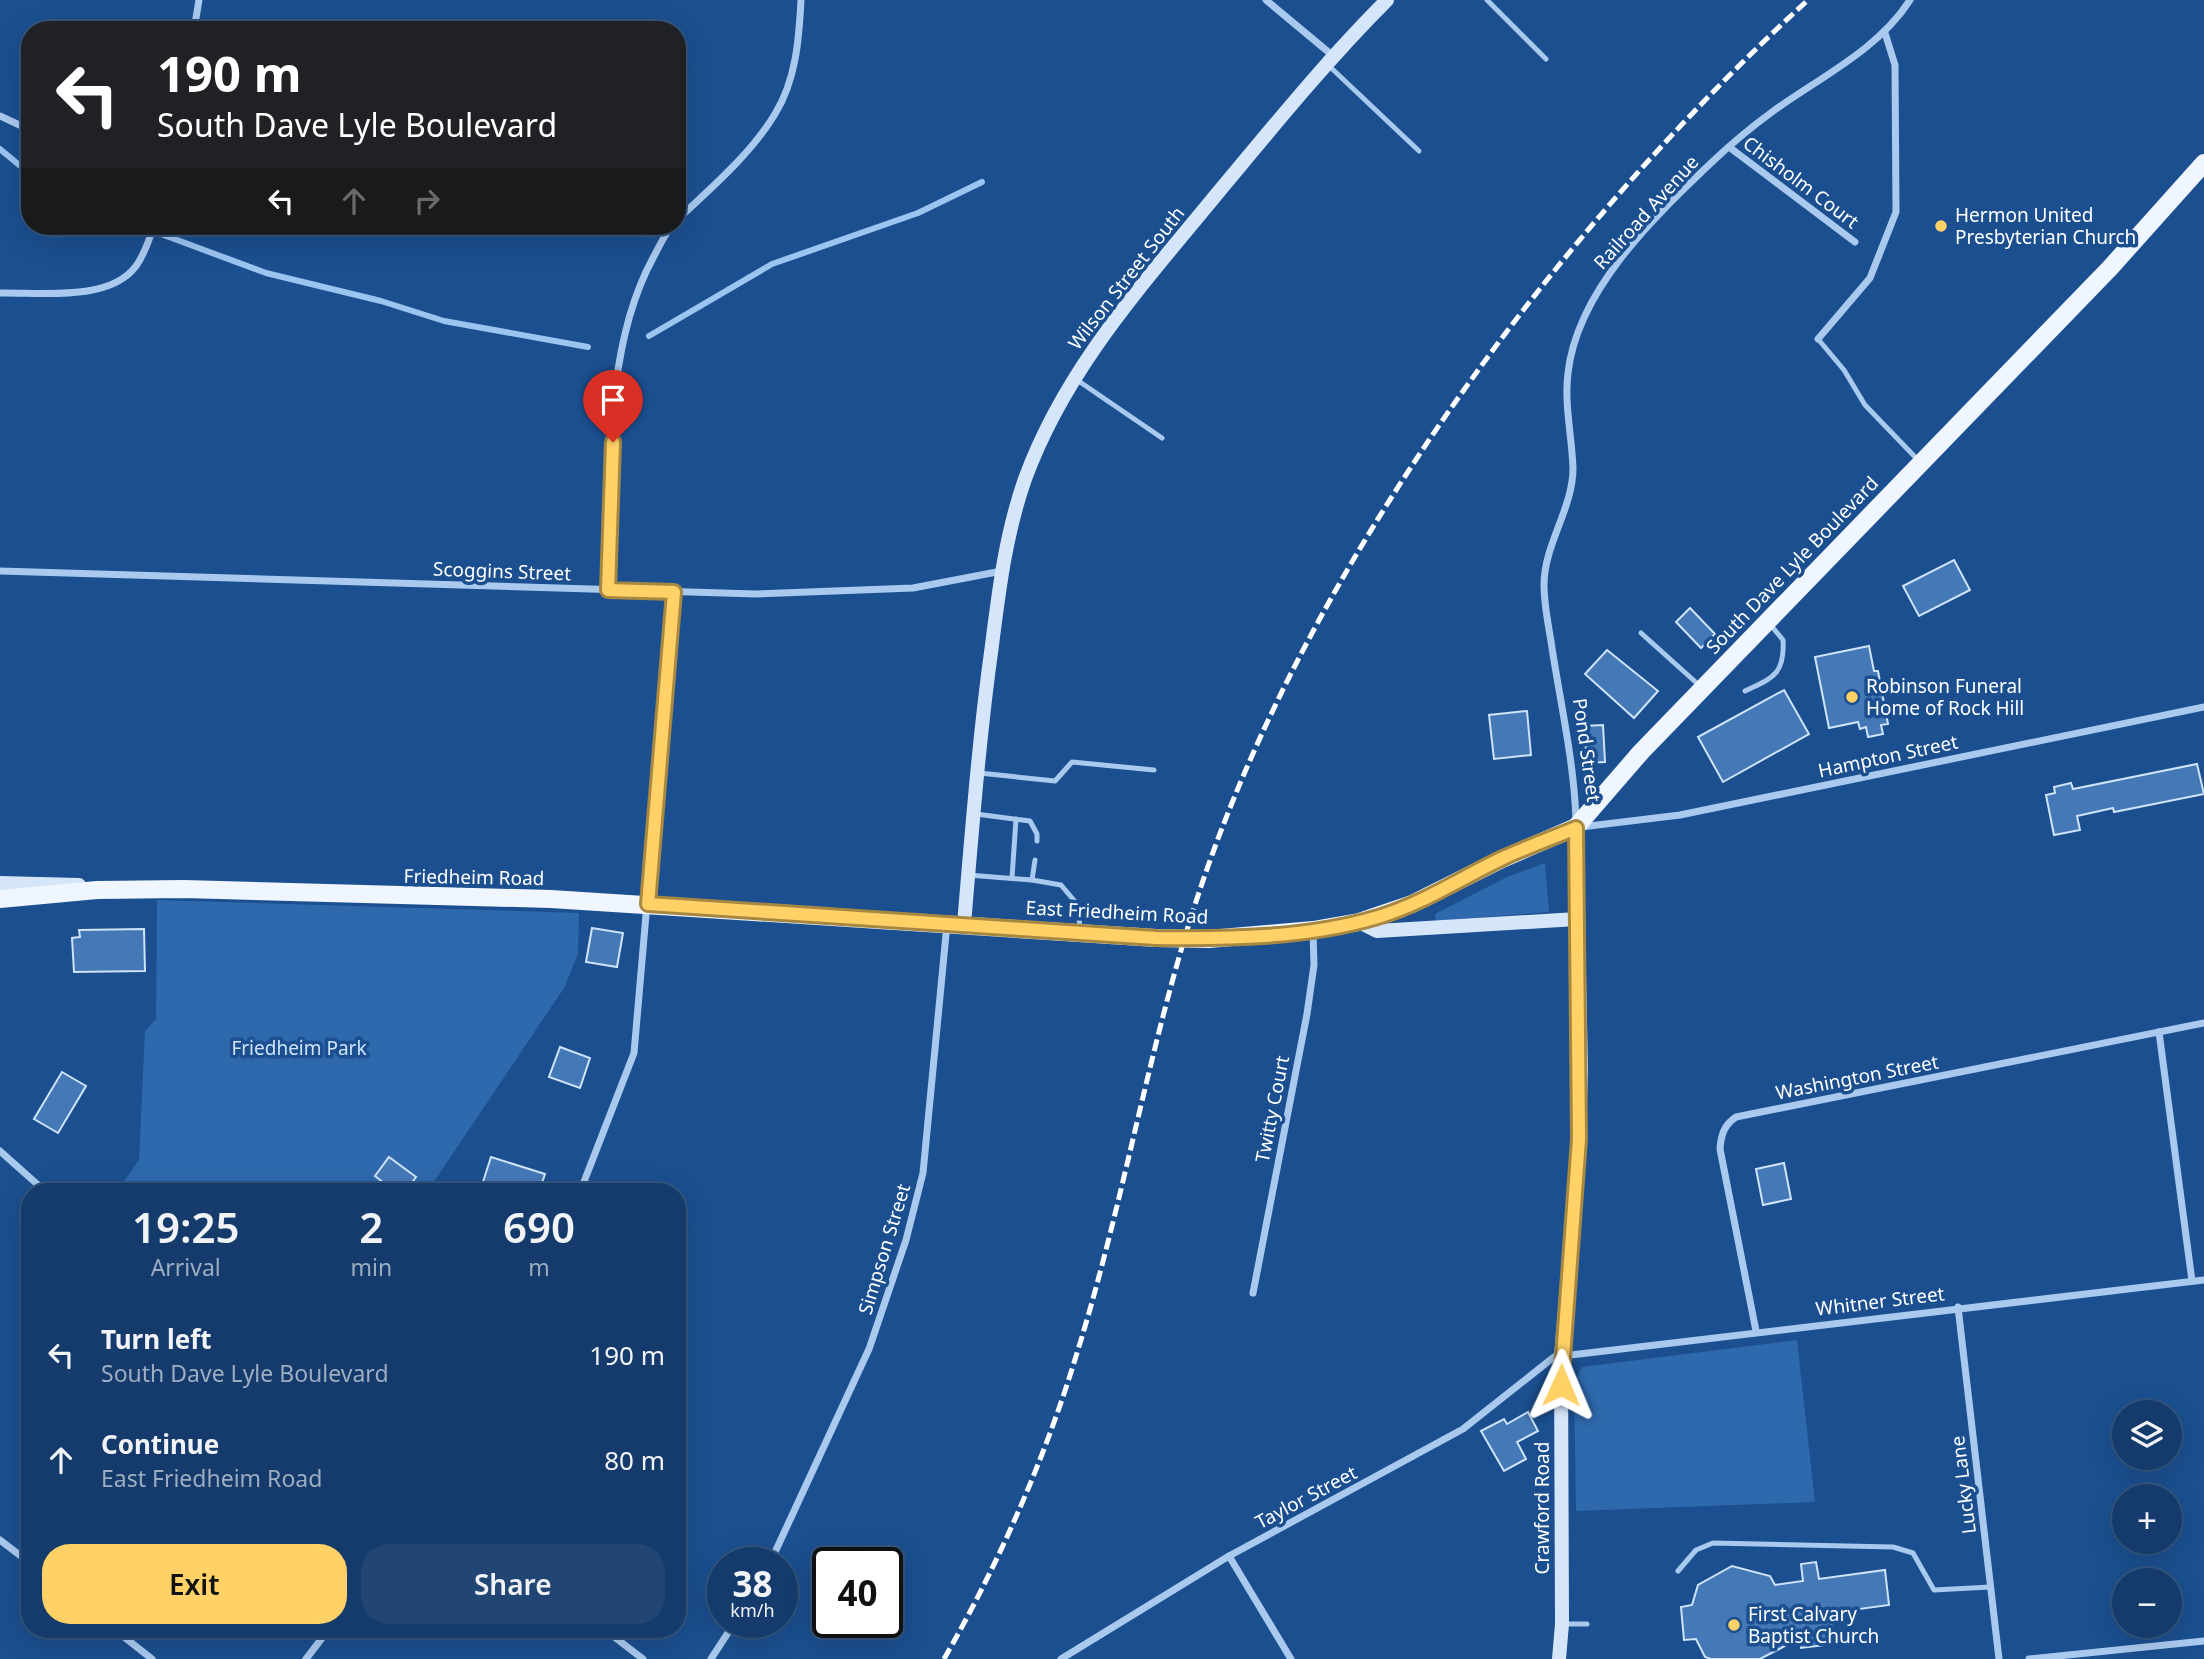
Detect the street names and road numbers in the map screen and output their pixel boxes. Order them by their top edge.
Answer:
street label: Chisholm Court [1738,130,1864,234]
street label: Railroad Avenue [1588,149,1704,275]
street label: Wilson Street South [1062,201,1190,355]
street label: South Dave Lyle Boulevard [1700,471,1884,659]
street label: Scoggins Street [433,556,572,586]
street label: Pond Street [1567,696,1607,804]
street label: Hampton Street [1816,728,1960,784]
street label: Friedheim Road [403,863,545,891]
street label: East Friedheim Road [1025,894,1209,930]
street label: Washington Street [1773,1048,1941,1106]
street label: Twitty Court [1249,1053,1295,1165]
street label: Simpson Street [852,1180,916,1317]
street label: Whitner Street [1814,1280,1946,1322]
street label: Lucky Lane [1944,1434,1982,1536]
street label: Crawford Road [1529,1442,1555,1574]
street label: Taylor Street [1251,1459,1362,1535]

